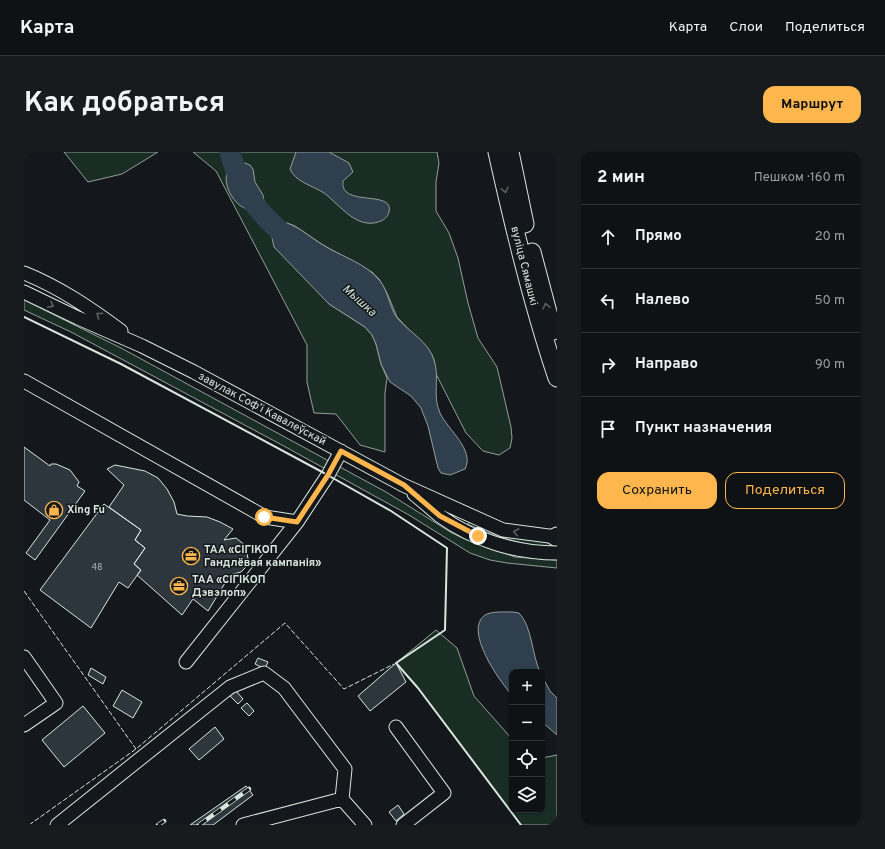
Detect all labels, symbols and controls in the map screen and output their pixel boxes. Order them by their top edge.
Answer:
text: Карта [20,16,74,40]
text: Карта [669,19,707,36]
text: Слои [729,19,763,36]
text: Поделиться [785,19,865,36]
text: Как добраться [24,86,225,122]
button: Маршрут [763,86,861,123]
text: 2 мин [597,167,645,189]
text: Пешком · 160 m [754,170,845,186]
one-way arrow [501,187,509,193]
street label: вуліца Сямашкі [507,225,541,307]
icon: ahead [597,226,619,248]
text: Прямо [635,227,682,246]
text: 20 m [815,229,845,245]
water label: Мышка [338,281,380,321]
icon: left [597,290,619,312]
text: Налево [635,291,690,310]
text: 50 m [815,293,845,309]
one-way arrow [47,300,54,308]
one-way arrow [542,303,551,310]
one-way arrow [96,313,103,320]
icon: right [597,354,619,376]
text: Направо [635,355,698,374]
text: 90 m [815,357,845,373]
street label: завулак Софʼі Кавалеўскай [196,369,328,449]
icon: arrive [597,418,619,440]
text: Пункт назначения [635,419,772,438]
button: Сохранить [597,472,717,509]
button: Поделиться [725,472,845,509]
shop icon: Xing Fu [44,500,64,520]
place label: Xing Fu [67,503,105,517]
route start [255,508,273,526]
route end [469,527,487,545]
one-way arrow [513,529,520,537]
place label: ТАА «СІГІКОП Гандлёвая кампанія» [204,543,321,570]
office icon: ТАА «СІГІКОП Гандлёвая кампанія» [181,546,201,566]
house number: 48 [91,562,103,573]
place label: ТАА «СІГІКОП Дэвэлоп» [192,573,266,600]
office icon: ТАА «СІГІКОП Дэвэлоп» [169,576,189,596]
map controls [509,669,545,813]
button: + [509,669,545,705]
button: − [509,705,545,741]
button: locate [509,741,545,777]
button: layers [509,777,545,813]

